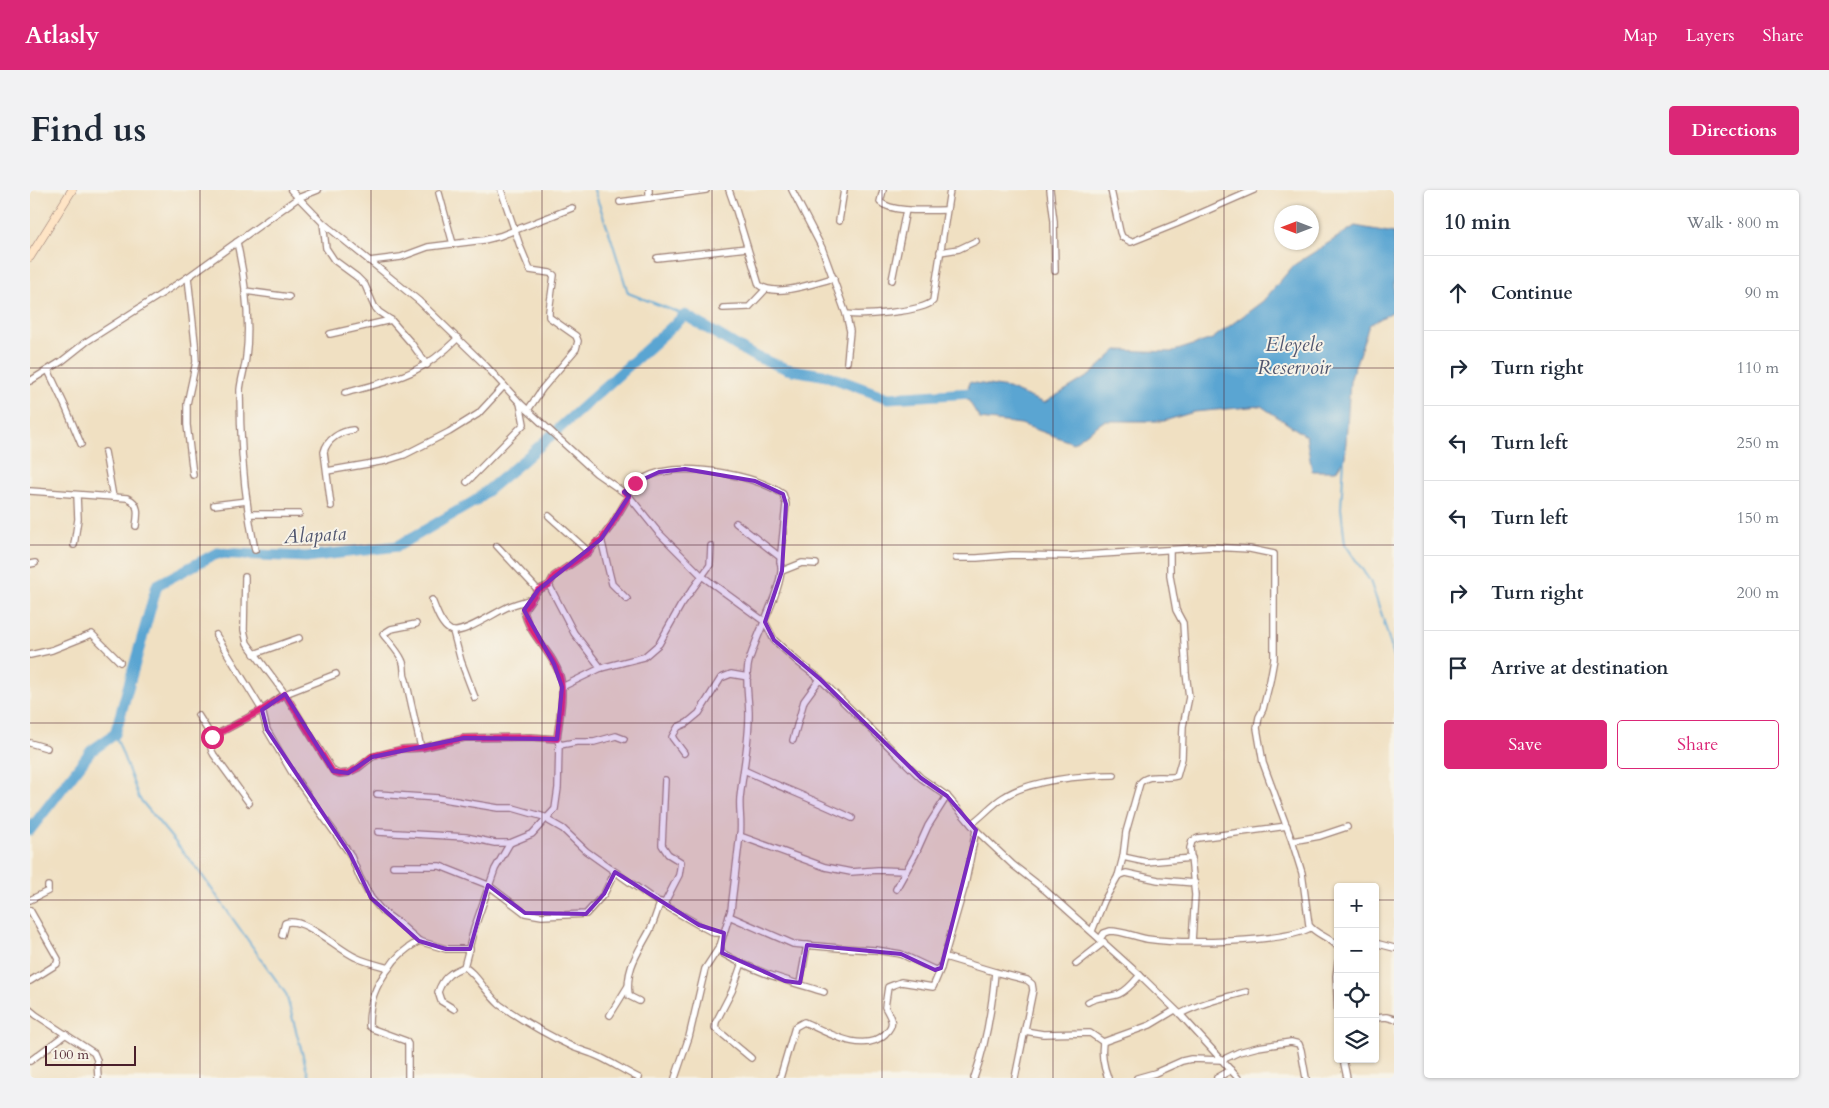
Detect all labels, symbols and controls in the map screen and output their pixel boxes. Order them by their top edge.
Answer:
text: Atlasly [25,19,99,52]
text: Map [1623,23,1658,48]
text: Layers [1686,23,1735,48]
text: Share [1763,23,1804,48]
text: Find us [30,106,146,154]
button: Directions [1669,106,1799,155]
north arrow [1274,205,1319,250]
text: 10 min [1444,208,1511,237]
text: Walk · 800 m [1687,212,1779,234]
icon: ahead [1444,279,1472,307]
text: Continue [1491,280,1573,306]
text: 90 m [1745,282,1779,304]
water label: Eleyele Reservoir [1257,331,1332,381]
icon: right [1444,354,1472,382]
text: Turn right [1491,355,1583,381]
text: 110 m [1737,357,1779,379]
icon: left [1444,429,1472,457]
text: Turn left [1491,430,1568,456]
text: 250 m [1737,432,1779,454]
route end [624,472,647,495]
icon: left [1444,504,1472,532]
text: Turn left [1491,505,1568,531]
text: 150 m [1737,507,1779,529]
water label: Alapata [282,520,347,550]
icon: right [1444,579,1472,607]
text: Turn right [1491,580,1583,606]
text: 200 m [1737,582,1779,604]
icon: arrive [1444,654,1472,682]
text: Arrive at destination [1491,655,1668,681]
button: Save [1444,720,1607,769]
button: Share [1617,720,1779,769]
route start [201,726,224,749]
map controls [1334,883,1379,1063]
button: + [1334,883,1379,928]
button: − [1334,928,1379,973]
button: locate [1334,973,1379,1018]
button: layers [1334,1018,1379,1063]
scale bar [45,1043,136,1066]
text: 100 m [52,1045,89,1064]

